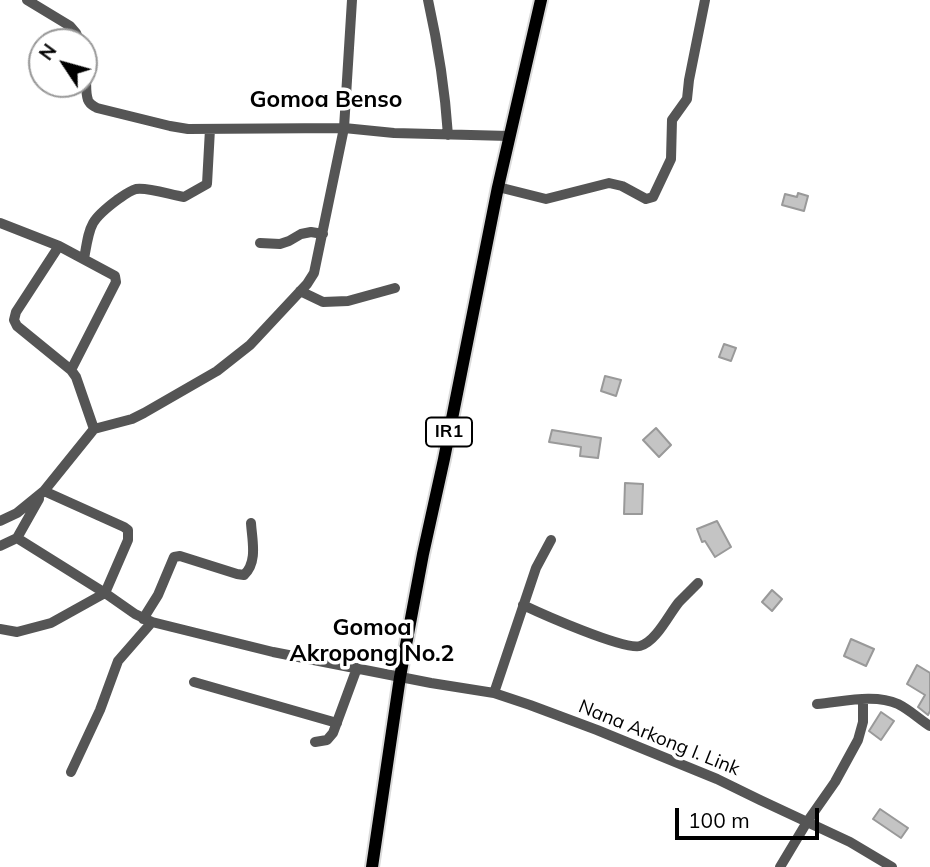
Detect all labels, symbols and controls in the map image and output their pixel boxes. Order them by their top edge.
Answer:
north arrow [28,28,98,98]
text: N [34,39,62,65]
district label: Gomoa Benso [250,86,402,114]
road number: IR1 [426,418,472,446]
district label: Gomoa Akropong No.2 [290,614,454,668]
street label: Nana Arkong I. Link [575,695,743,781]
scale bar [678,794,822,838]
text: 100 m [688,807,750,833]

